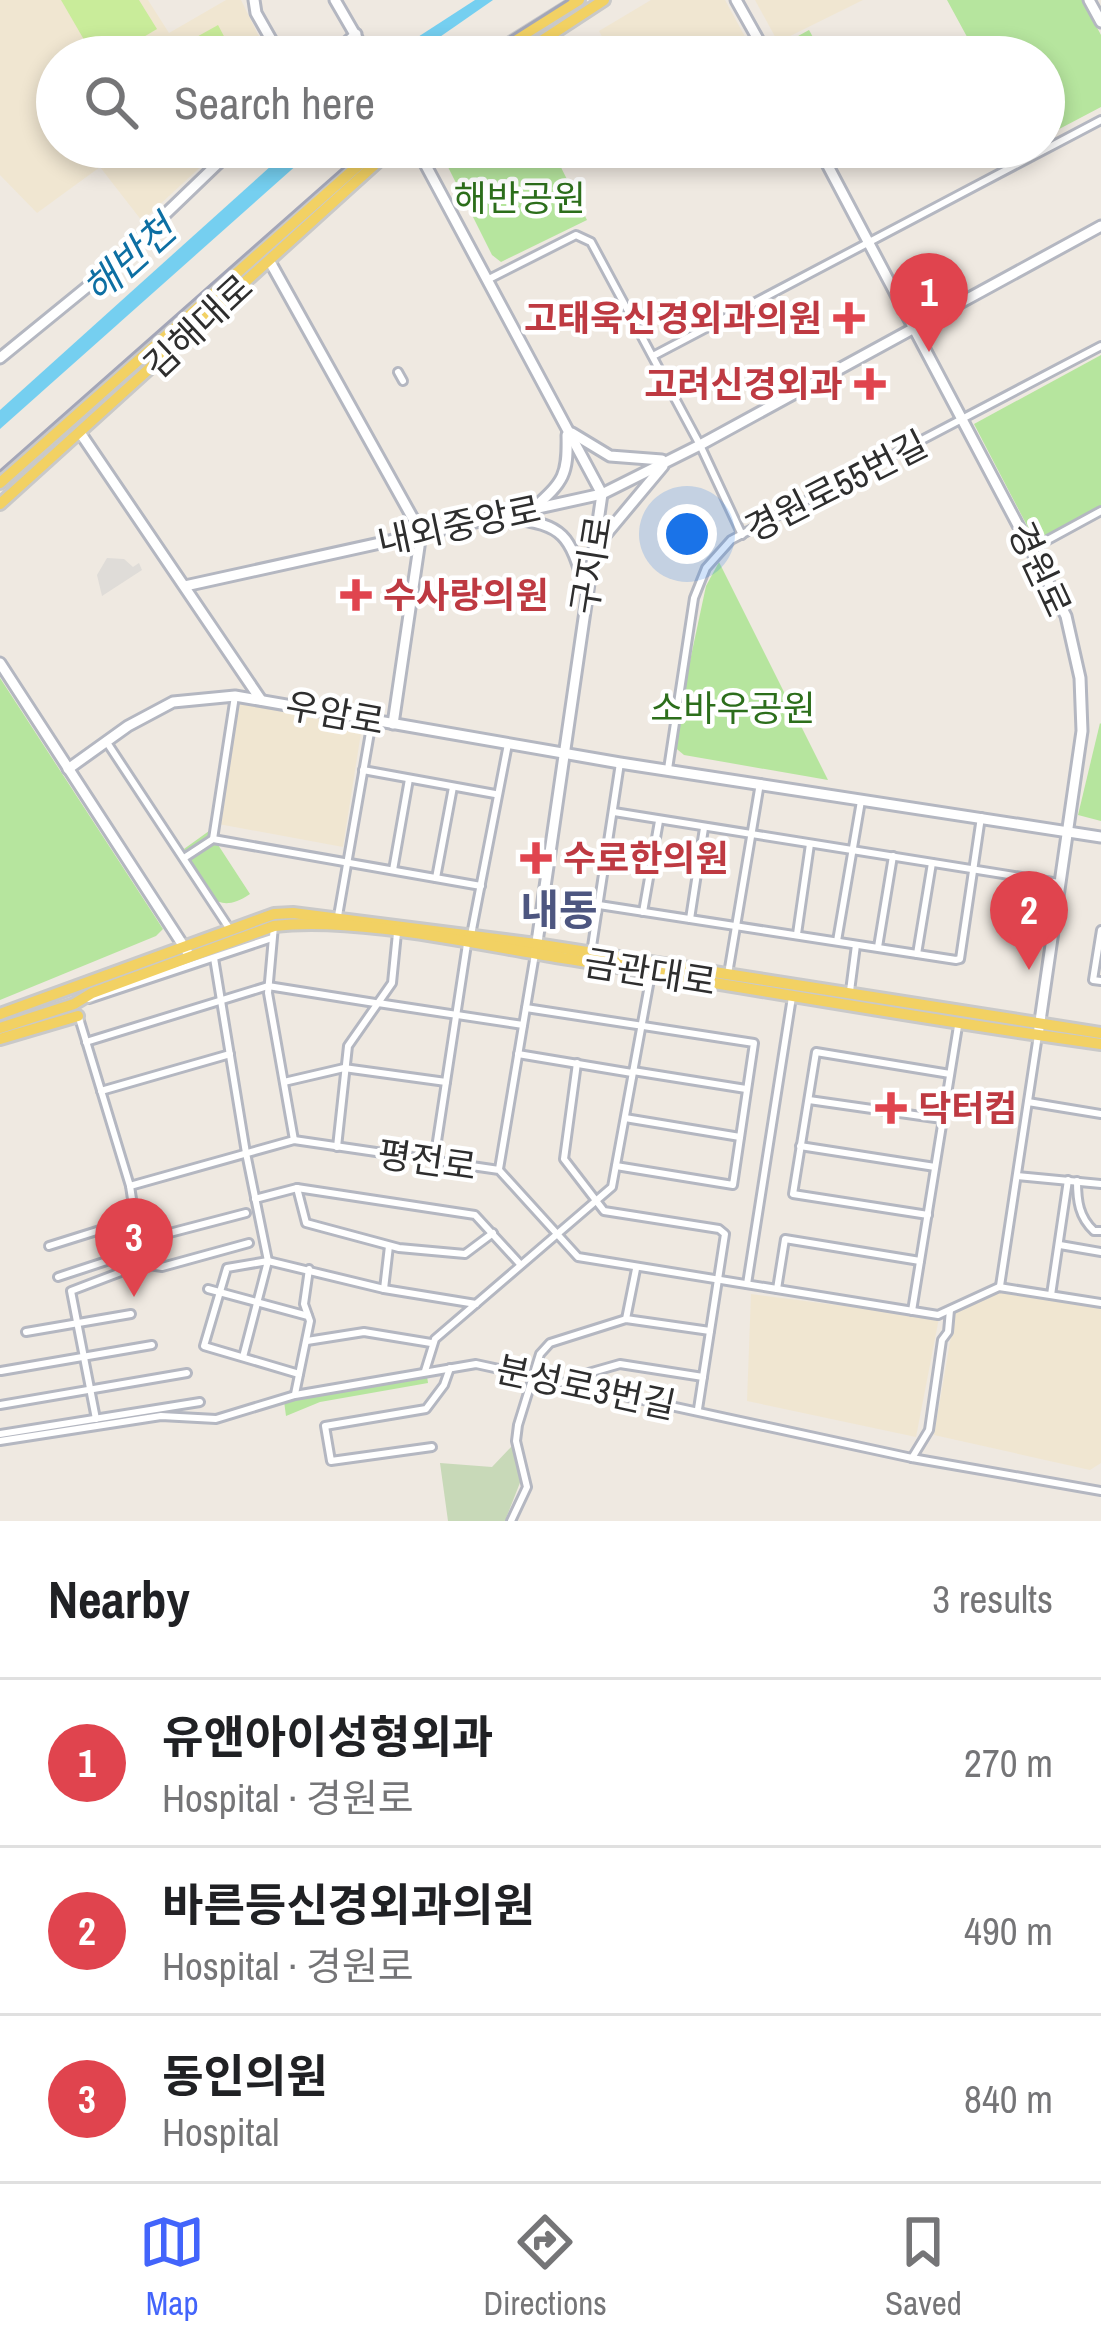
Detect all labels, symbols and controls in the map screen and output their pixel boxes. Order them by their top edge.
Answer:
search box [36,36,1065,168]
icon: search [78,69,144,135]
text: Search here [174,72,375,133]
park label: 해반공원 [454,174,586,222]
water label: 해반천 [72,201,189,314]
pin: 1 [890,253,968,352]
street label: 김해대로 [133,263,263,389]
place label: 고태욱신경외과의원 [524,294,822,342]
marker: 고태욱신경외과의원 [833,302,865,334]
place label: 고려신경외과 [644,360,843,408]
marker: 고려신경외과 [854,368,886,400]
street label: 경원로55번길 [737,420,935,552]
street label: 내외중앙로 [373,484,545,566]
your location [657,504,717,564]
street label: 구지로 [560,512,622,618]
street label: 경원로 [997,514,1083,624]
place label: 수사랑의원 [383,571,549,619]
marker: 수사랑의원 [340,579,372,611]
street label: 우암로 [282,681,388,745]
park label: 소바우공원 [650,684,816,732]
place label: 수로한의원 [563,834,729,882]
marker: 수로한의원 [520,842,552,874]
pin: 2 [990,871,1068,970]
district label: 내동 [520,882,598,938]
street label: 금관대로 [581,938,719,1006]
place label: 닥터컴 [918,1084,1017,1132]
marker: 닥터컴 [875,1092,907,1124]
street label: 평전로 [374,1129,480,1191]
pin: 3 [95,1198,173,1297]
street label: 분성로3번길 [492,1345,680,1429]
text: Nearby [48,1565,190,1634]
text: 3 results [932,1573,1053,1625]
text: 유앤아이성형외과 [162,1706,493,1767]
text: 1 [78,1737,96,1789]
text: 270 m [964,1737,1053,1789]
text: Hospital · 경원로 [162,1772,414,1824]
text: 바른등신경외과의원 [162,1874,535,1935]
text: 2 [78,1905,96,1957]
text: 490 m [964,1905,1053,1957]
text: Hospital · 경원로 [162,1940,414,1992]
text: 동인의원 [162,2045,328,2106]
text: 3 [78,2073,96,2125]
text: 840 m [964,2073,1053,2125]
text: Hospital [162,2106,279,2158]
tab: Map [139,2209,205,2325]
tab: Directions [483,2209,607,2325]
tab: Saved [885,2209,962,2325]

